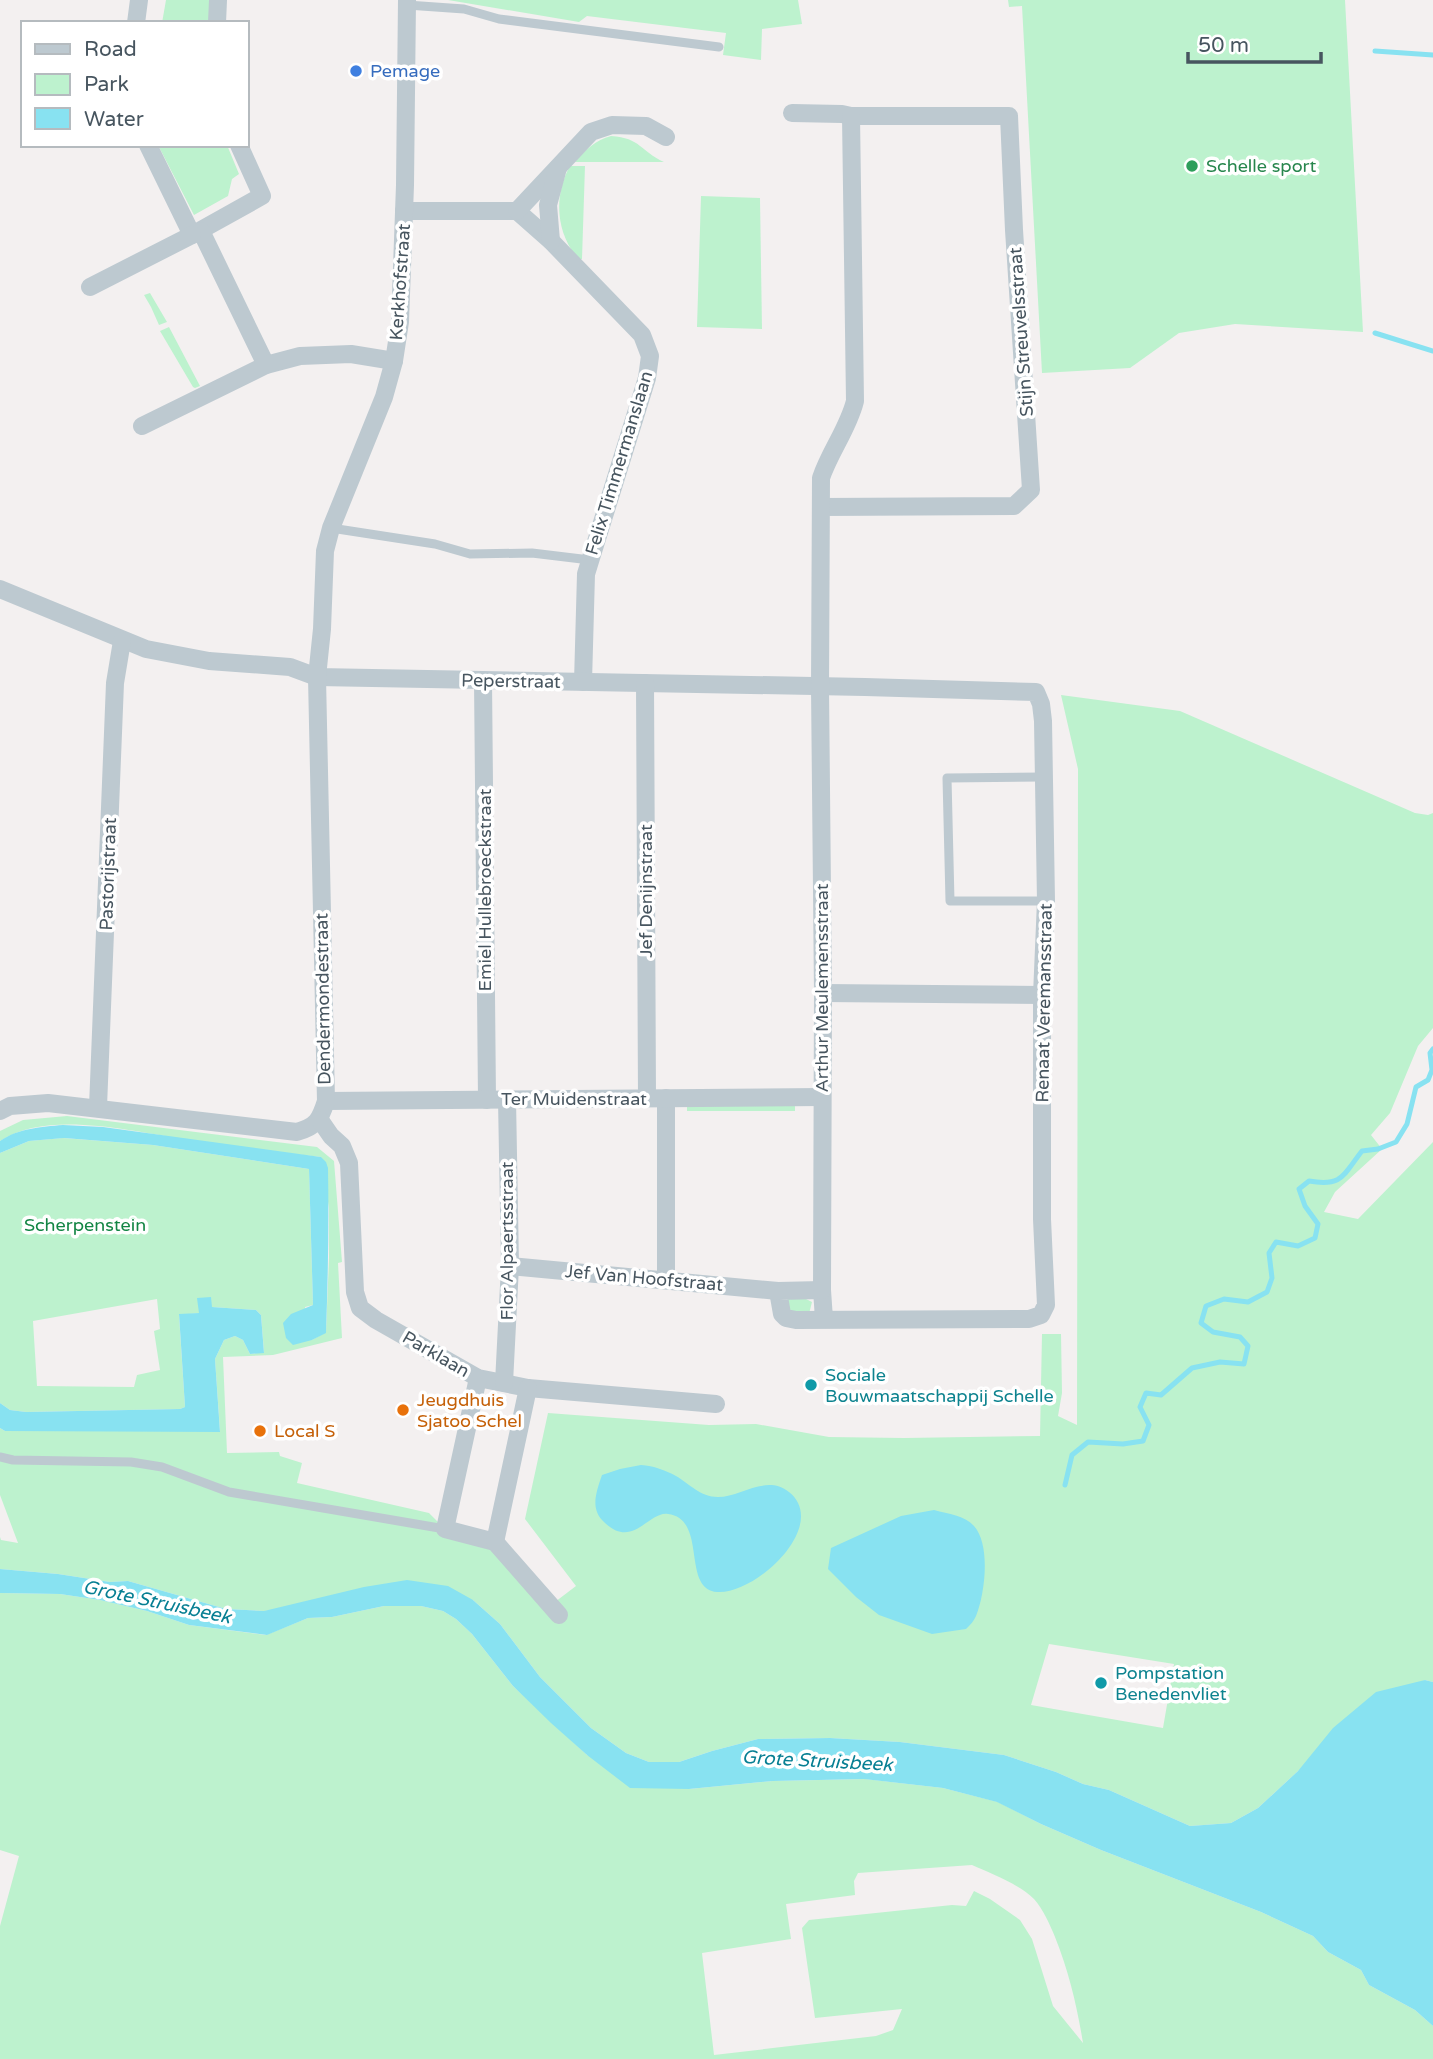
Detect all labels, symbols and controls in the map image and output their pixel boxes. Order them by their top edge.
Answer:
legend [21,21,248,147]
scale bar [1188,21,1321,65]
text: 50 m [1198,33,1249,58]
text: Road [84,37,137,62]
place label: Pemage [370,60,440,82]
marker: Pemage [348,63,364,79]
text: Park [84,72,129,97]
text: Water [84,107,144,132]
place label: Schelle sport [1206,155,1316,177]
marker: Schelle sport [1184,158,1200,174]
street label: Kerkhofstraat [385,223,415,341]
street label: Stijn Streuvelsstraat [1004,247,1038,417]
street label: Felix Timmermanslaan [581,368,657,558]
street label: Peperstraat [461,669,561,693]
street label: Emiel Hullebroeckstraat [474,788,496,991]
street label: Pastorijstraat [95,817,121,931]
street label: Jef Denijnstraat [635,824,657,958]
street label: Arthur Meulemensstraat [811,883,833,1093]
street label: Renaat Veremansstraat [1031,903,1057,1103]
street label: Dendermondestraat [310,913,335,1085]
street label: Ter Muidenstraat [501,1088,647,1110]
street label: Flor Alpaertsstraat [496,1161,518,1320]
park label: Scherpenstein [24,1214,146,1236]
street label: Jef Van Hoofstraat [564,1260,724,1296]
street label: Parklaan [398,1326,474,1382]
place label: Sociale Bouwmaatschappij Schelle [825,1364,1054,1407]
marker: Sociale Bouwmaatschappij Schelle [803,1377,819,1393]
place label: Jeugdhuis Sjatoo Schel [417,1389,522,1432]
marker: Jeugdhuis Sjatoo Schel [395,1402,411,1418]
place label: Local S [274,1420,335,1442]
marker: Local S [252,1423,268,1439]
water label: Grote Struisbeek [81,1576,235,1629]
place label: Pompstation Benedenvliet [1115,1662,1227,1705]
marker: Pompstation Benedenvliet [1093,1675,1109,1691]
water label: Grote Struisbeek [741,1746,894,1776]

